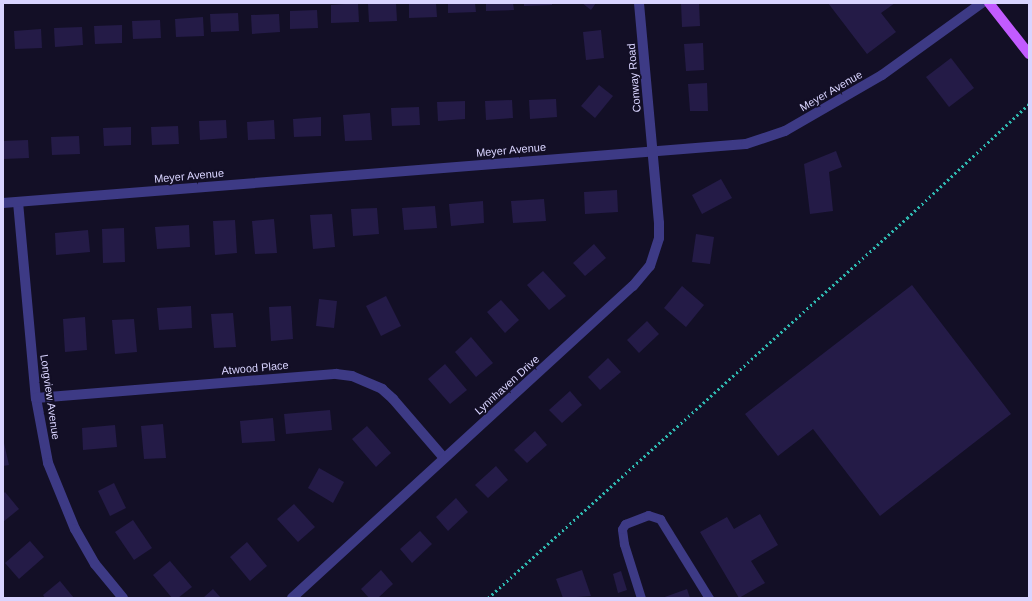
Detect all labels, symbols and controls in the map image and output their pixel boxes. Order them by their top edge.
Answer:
street label: Conway Road [624,43,644,113]
street label: Meyer Avenue [797,68,865,114]
street label: Meyer Avenue [475,140,547,160]
street label: Meyer Avenue [153,166,225,186]
street label: Longview Avenue [37,353,63,441]
street label: Lynnhaven Drive [472,353,542,417]
street label: Atwood Place [221,358,289,378]

